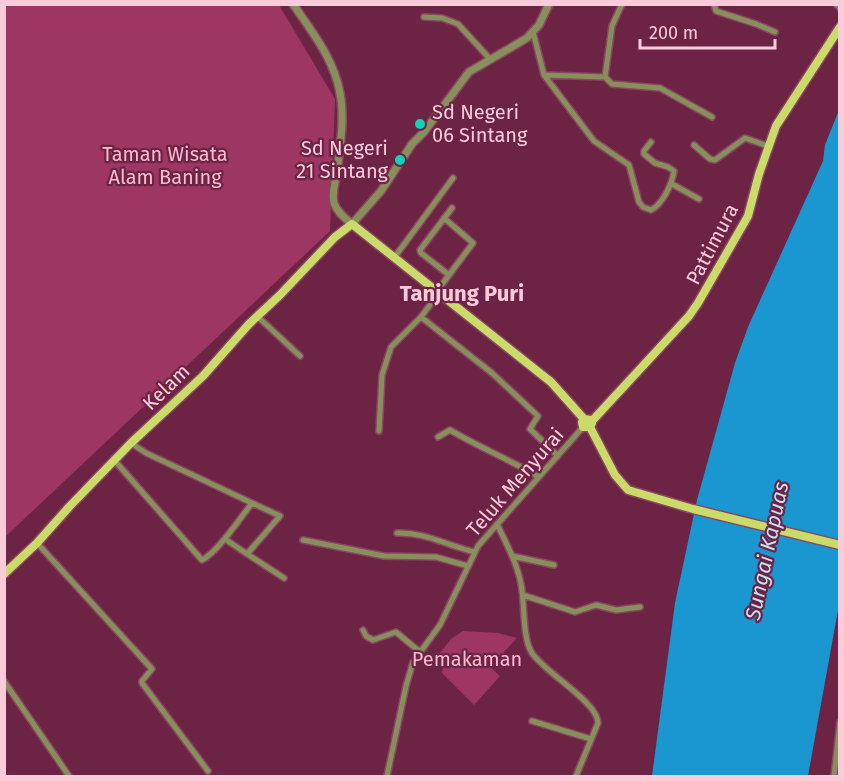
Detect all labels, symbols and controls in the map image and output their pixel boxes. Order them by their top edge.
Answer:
scale bar [640,12,775,50]
text: 200 m [649,22,698,44]
place label: Sd Negeri 06 Sintang [432,100,528,147]
marker: Sd Negeri 06 Sintang [413,117,427,131]
place label: Sd Negeri 21 Sintang [296,136,389,183]
park label: Taman Wisata Alam Baning [102,142,228,189]
marker: Sd Negeri 21 Sintang [393,153,407,167]
street label: Pattimura [681,199,743,289]
district label: Tanjung Puri [400,280,524,307]
street label: Kelam [137,359,195,415]
street label: Teluk Menyurai [461,423,569,541]
water label: Sungai Kapuas [739,479,794,624]
park label: Pemakaman [412,647,522,671]

